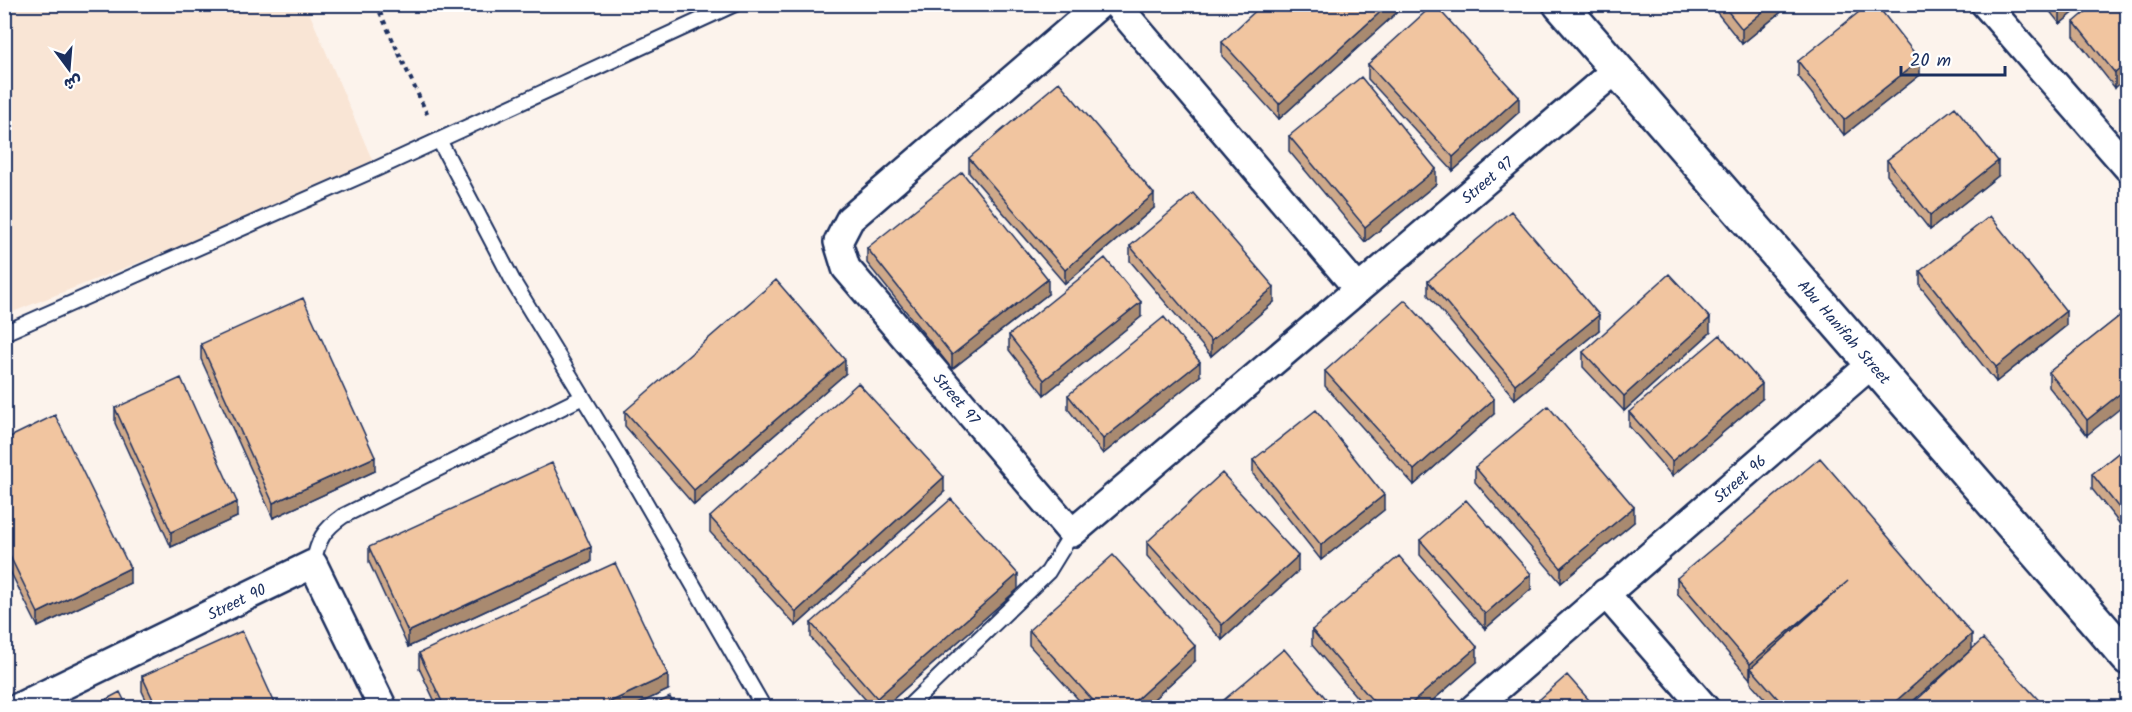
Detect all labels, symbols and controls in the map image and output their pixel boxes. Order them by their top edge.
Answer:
north arrow [39,39,99,99]
scale bar [1901,39,2004,77]
text: 20 m [1910,47,1951,76]
text: ش [61,68,85,96]
street label: Street 97 [1456,151,1520,211]
street label: Abu Hanifah Street [1791,275,1897,391]
street label: Street 97 [926,367,986,431]
street label: Street 96 [1708,449,1773,510]
street label: Street 90 [203,578,271,628]

